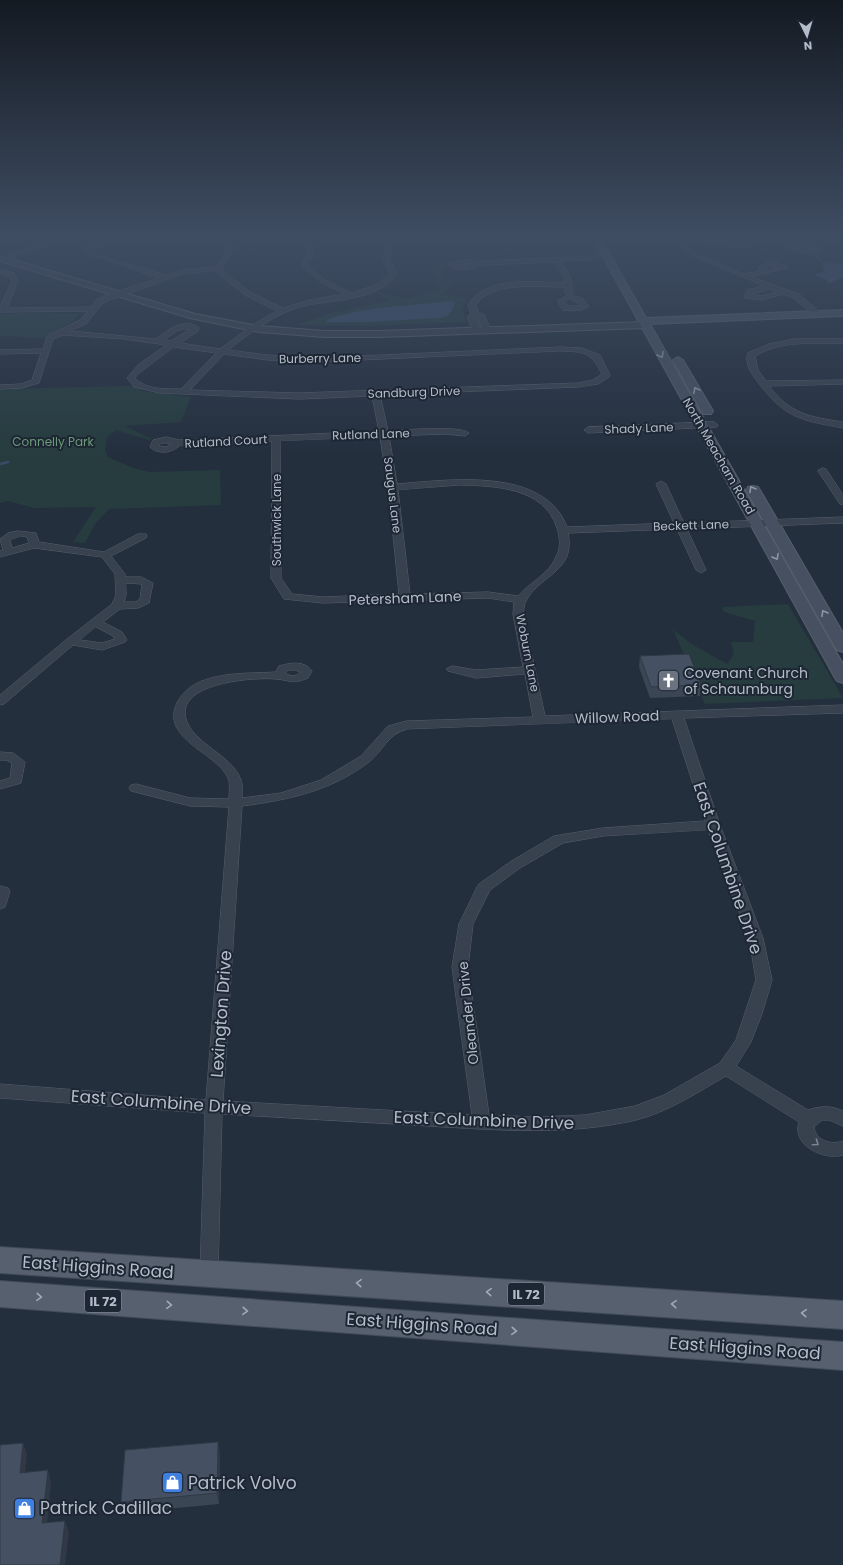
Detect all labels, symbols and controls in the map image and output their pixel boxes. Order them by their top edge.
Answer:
north arrow [787,16,827,56]
text: N [803,38,813,54]
street label: Burberry Lane [279,349,361,367]
one-way arrow [657,350,664,358]
street label: Sandburg Drive [367,382,461,402]
one-way arrow [693,387,701,395]
street label: North Meacham Road [679,395,759,517]
street label: Shady Lane [604,418,674,438]
street label: Rutland Lane [332,424,410,444]
street label: Rutland Court [184,430,268,452]
park label: Connelly Park [12,433,94,450]
street label: Saugus Lane [380,456,406,534]
street label: Southwick Lane [268,474,285,566]
one-way arrow [749,486,756,493]
street label: Beckett Lane [653,515,729,535]
one-way arrow [771,553,779,560]
street label: Petersham Lane [348,586,462,610]
one-way arrow [821,610,828,617]
street label: Woburn Lane [512,613,544,693]
place label: Covenant Church of Schaumburg [684,663,808,699]
church icon: Covenant Church of Schaumburg [656,668,682,694]
street label: Willow Road [574,706,660,728]
street label: East Columbine Drive [687,779,769,957]
street label: Lexington Drive [205,949,237,1079]
street label: Oleander Drive [453,960,483,1066]
street label: East Columbine Drive [70,1084,252,1120]
street label: East Columbine Drive [393,1105,575,1135]
one-way arrow [812,1138,819,1146]
street label: East Higgins Road [22,1250,174,1284]
one-way arrow [356,1279,362,1288]
road number: IL 72 [508,1283,544,1305]
one-way arrow [486,1288,492,1296]
road number: IL 72 [85,1290,121,1312]
one-way arrow [36,1292,42,1301]
one-way arrow [671,1300,677,1309]
one-way arrow [166,1301,172,1310]
one-way arrow [241,1306,248,1315]
street label: East Higgins Road [346,1307,498,1341]
one-way arrow [801,1308,807,1317]
one-way arrow [511,1326,517,1335]
street label: East Higgins Road [669,1331,821,1365]
shop icon: Patrick Volvo [160,1470,186,1496]
place label: Patrick Volvo [188,1471,297,1495]
shop icon: Patrick Cadillac [11,1495,37,1521]
place label: Patrick Cadillac [40,1496,172,1520]

